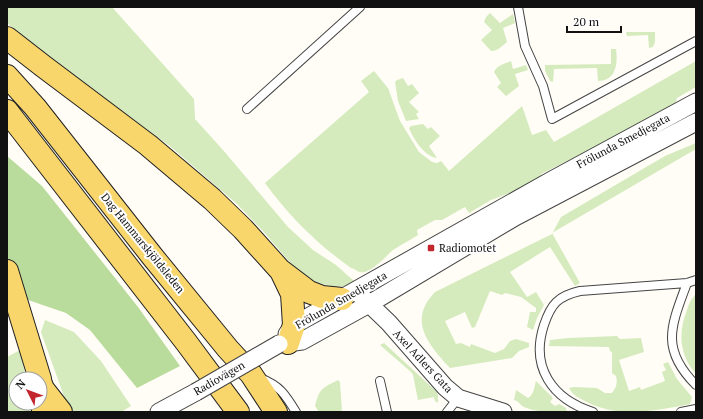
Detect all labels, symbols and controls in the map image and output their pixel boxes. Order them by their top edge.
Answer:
scale bar [567,8,621,34]
text: 20 m [573,14,600,29]
street label: Frölunda Smedjegata [574,110,672,171]
street label: Dag Hammarskjöldsleden [98,190,188,296]
place label: Radiomotet [439,241,496,255]
marker: Radiomotet [426,243,436,253]
street label: Frölunda Smedjegata [293,268,390,332]
street label: Axel Adlers Gata [390,327,456,396]
street label: Radiovägen [191,357,248,398]
north arrow [8,371,48,411]
text: N [13,376,29,392]

